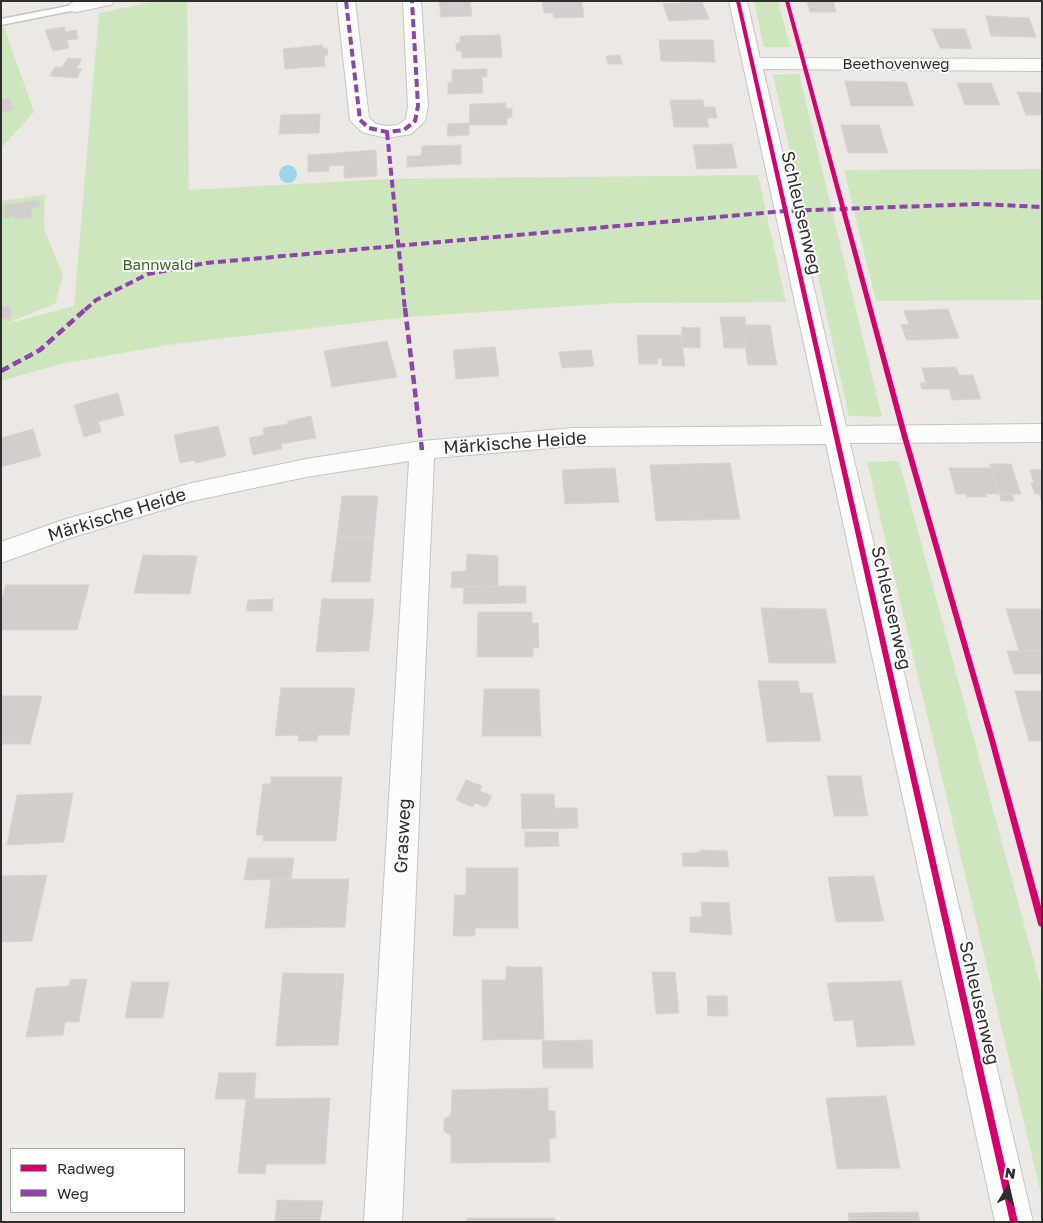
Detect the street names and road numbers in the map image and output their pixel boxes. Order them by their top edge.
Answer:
street label: Beethovenweg [842,55,950,73]
street label: Schleusenweg [776,149,826,277]
street label: Märkische Heide [443,427,587,459]
street label: Märkische Heide [45,484,189,546]
street label: Schleusenweg [866,544,916,672]
street label: Grasweg [390,798,416,874]
street label: Schleusenweg [954,939,1004,1067]

